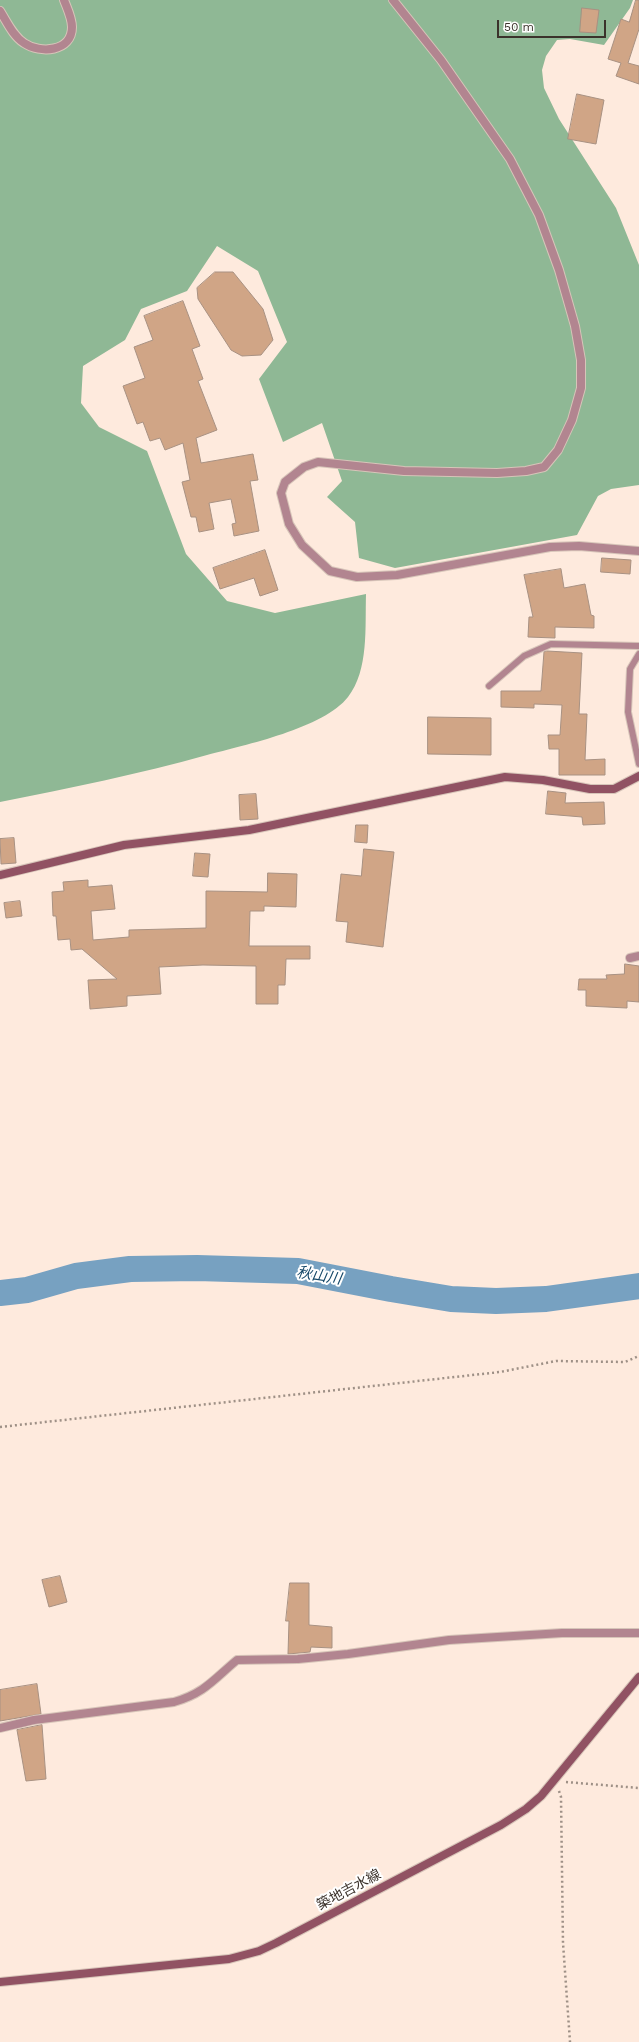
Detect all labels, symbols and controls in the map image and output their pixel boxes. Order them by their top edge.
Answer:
scale bar [499,12,608,38]
text: 50 m [504,20,534,34]
water label: 秋山川 [295,1264,343,1288]
street label: 築地吉水線 [314,1866,384,1914]

